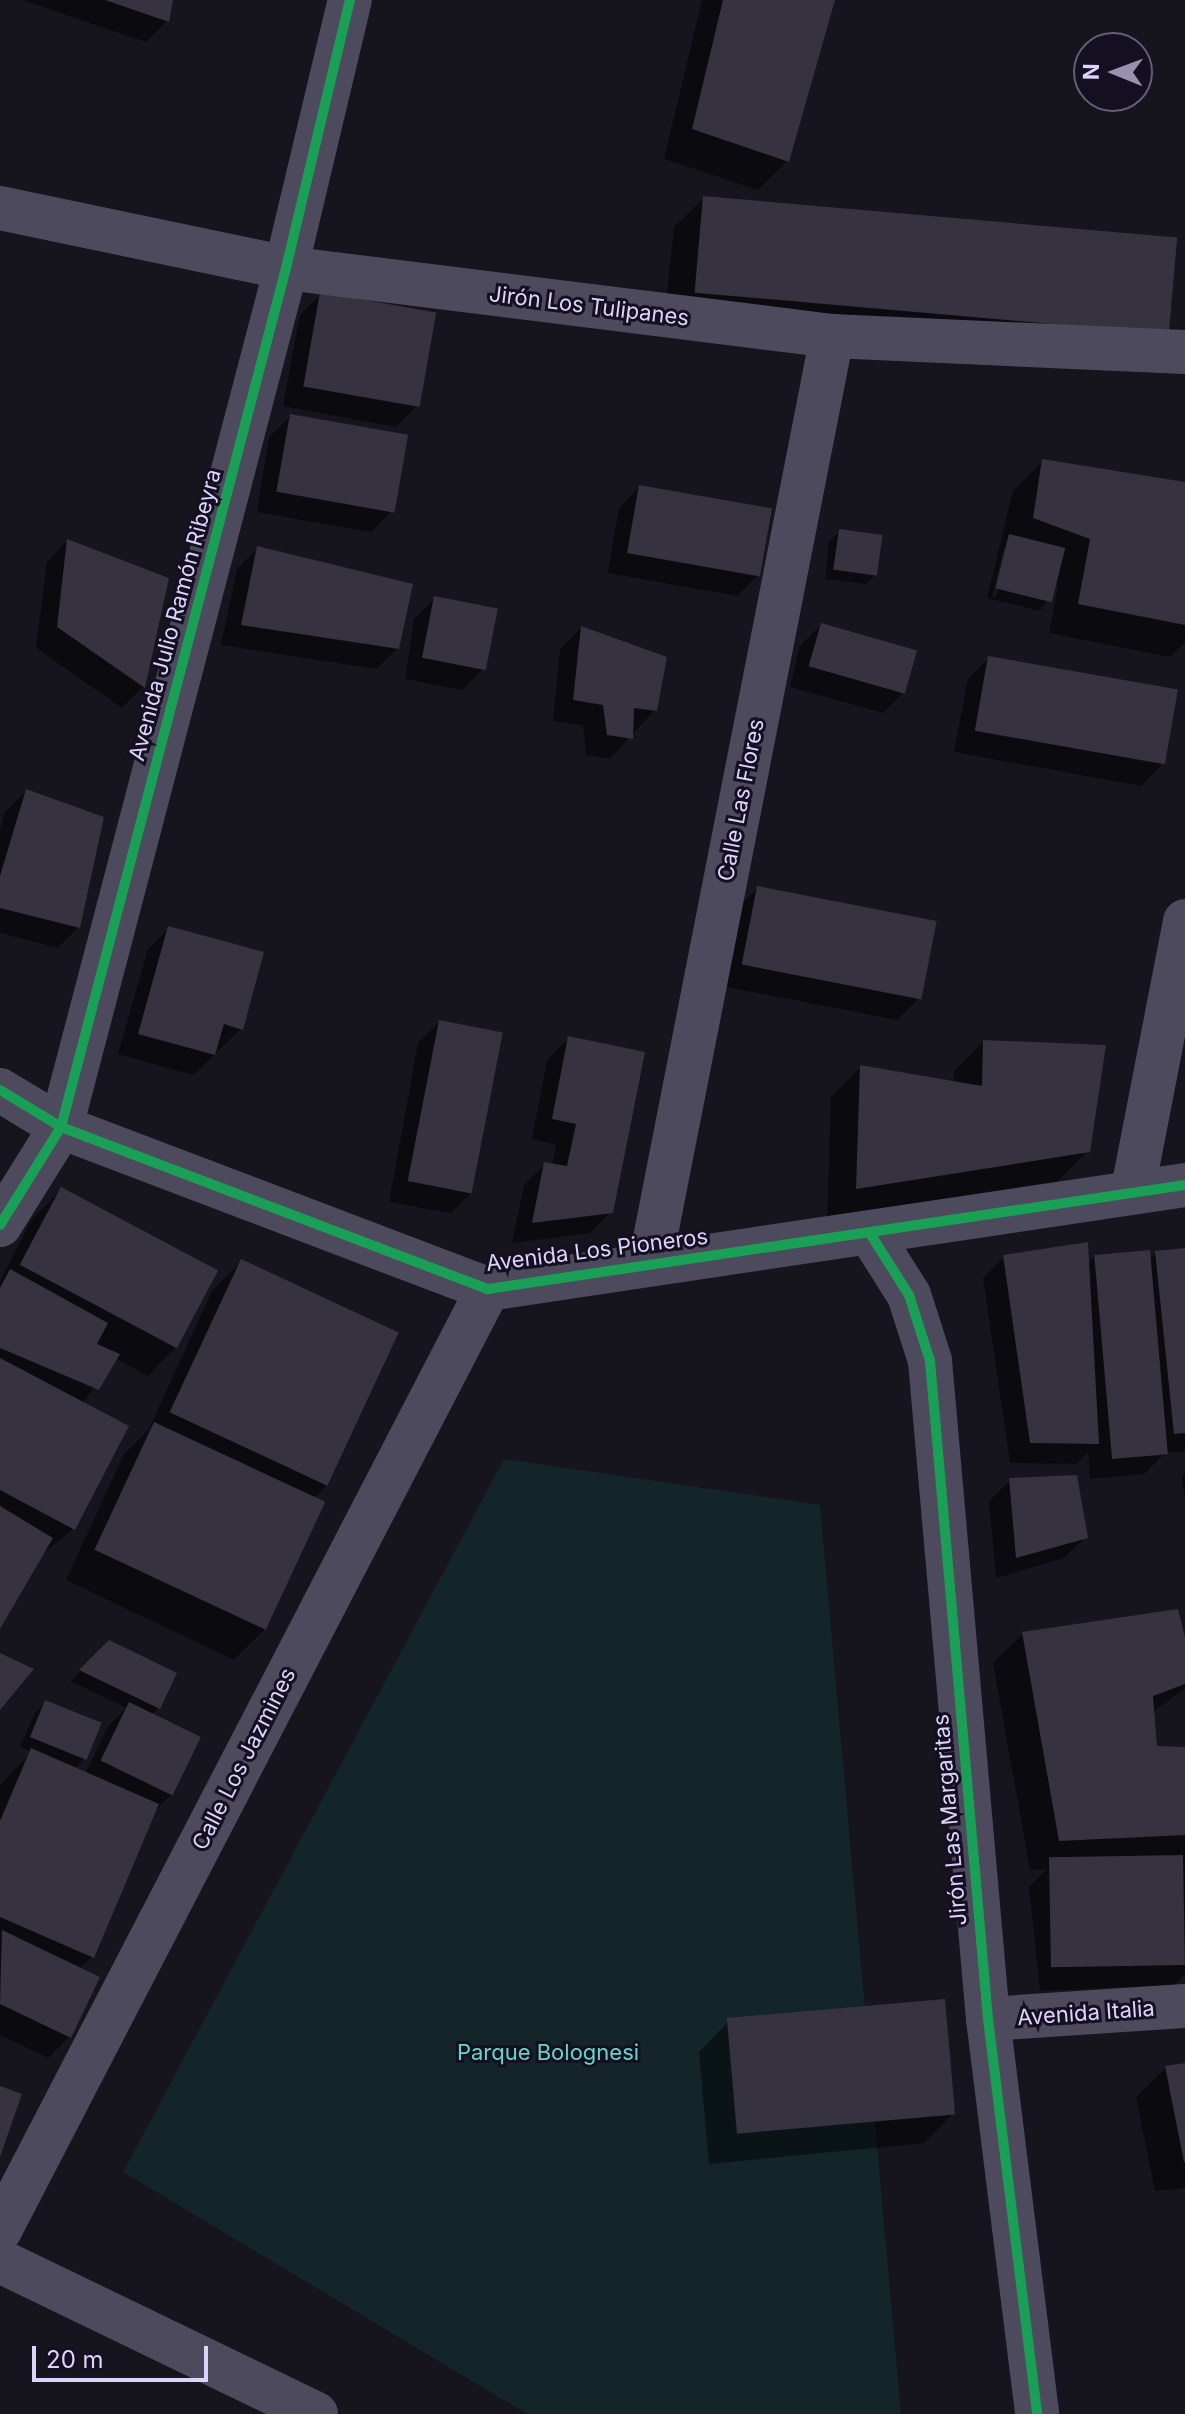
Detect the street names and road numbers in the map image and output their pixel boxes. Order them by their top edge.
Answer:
street label: Jirón Los Tulipanes [487,281,691,331]
street label: Avenida Julio Ramón Ribeyra [123,466,227,764]
street label: Calle Las Flores [712,717,770,883]
street label: Avenida Los Pioneros [485,1223,709,1277]
street label: Calle Los Jazmines [187,1664,301,1854]
street label: Jirón Las Margaritas [928,1713,972,1927]
street label: Avenida Italia [1016,1995,1156,2031]

